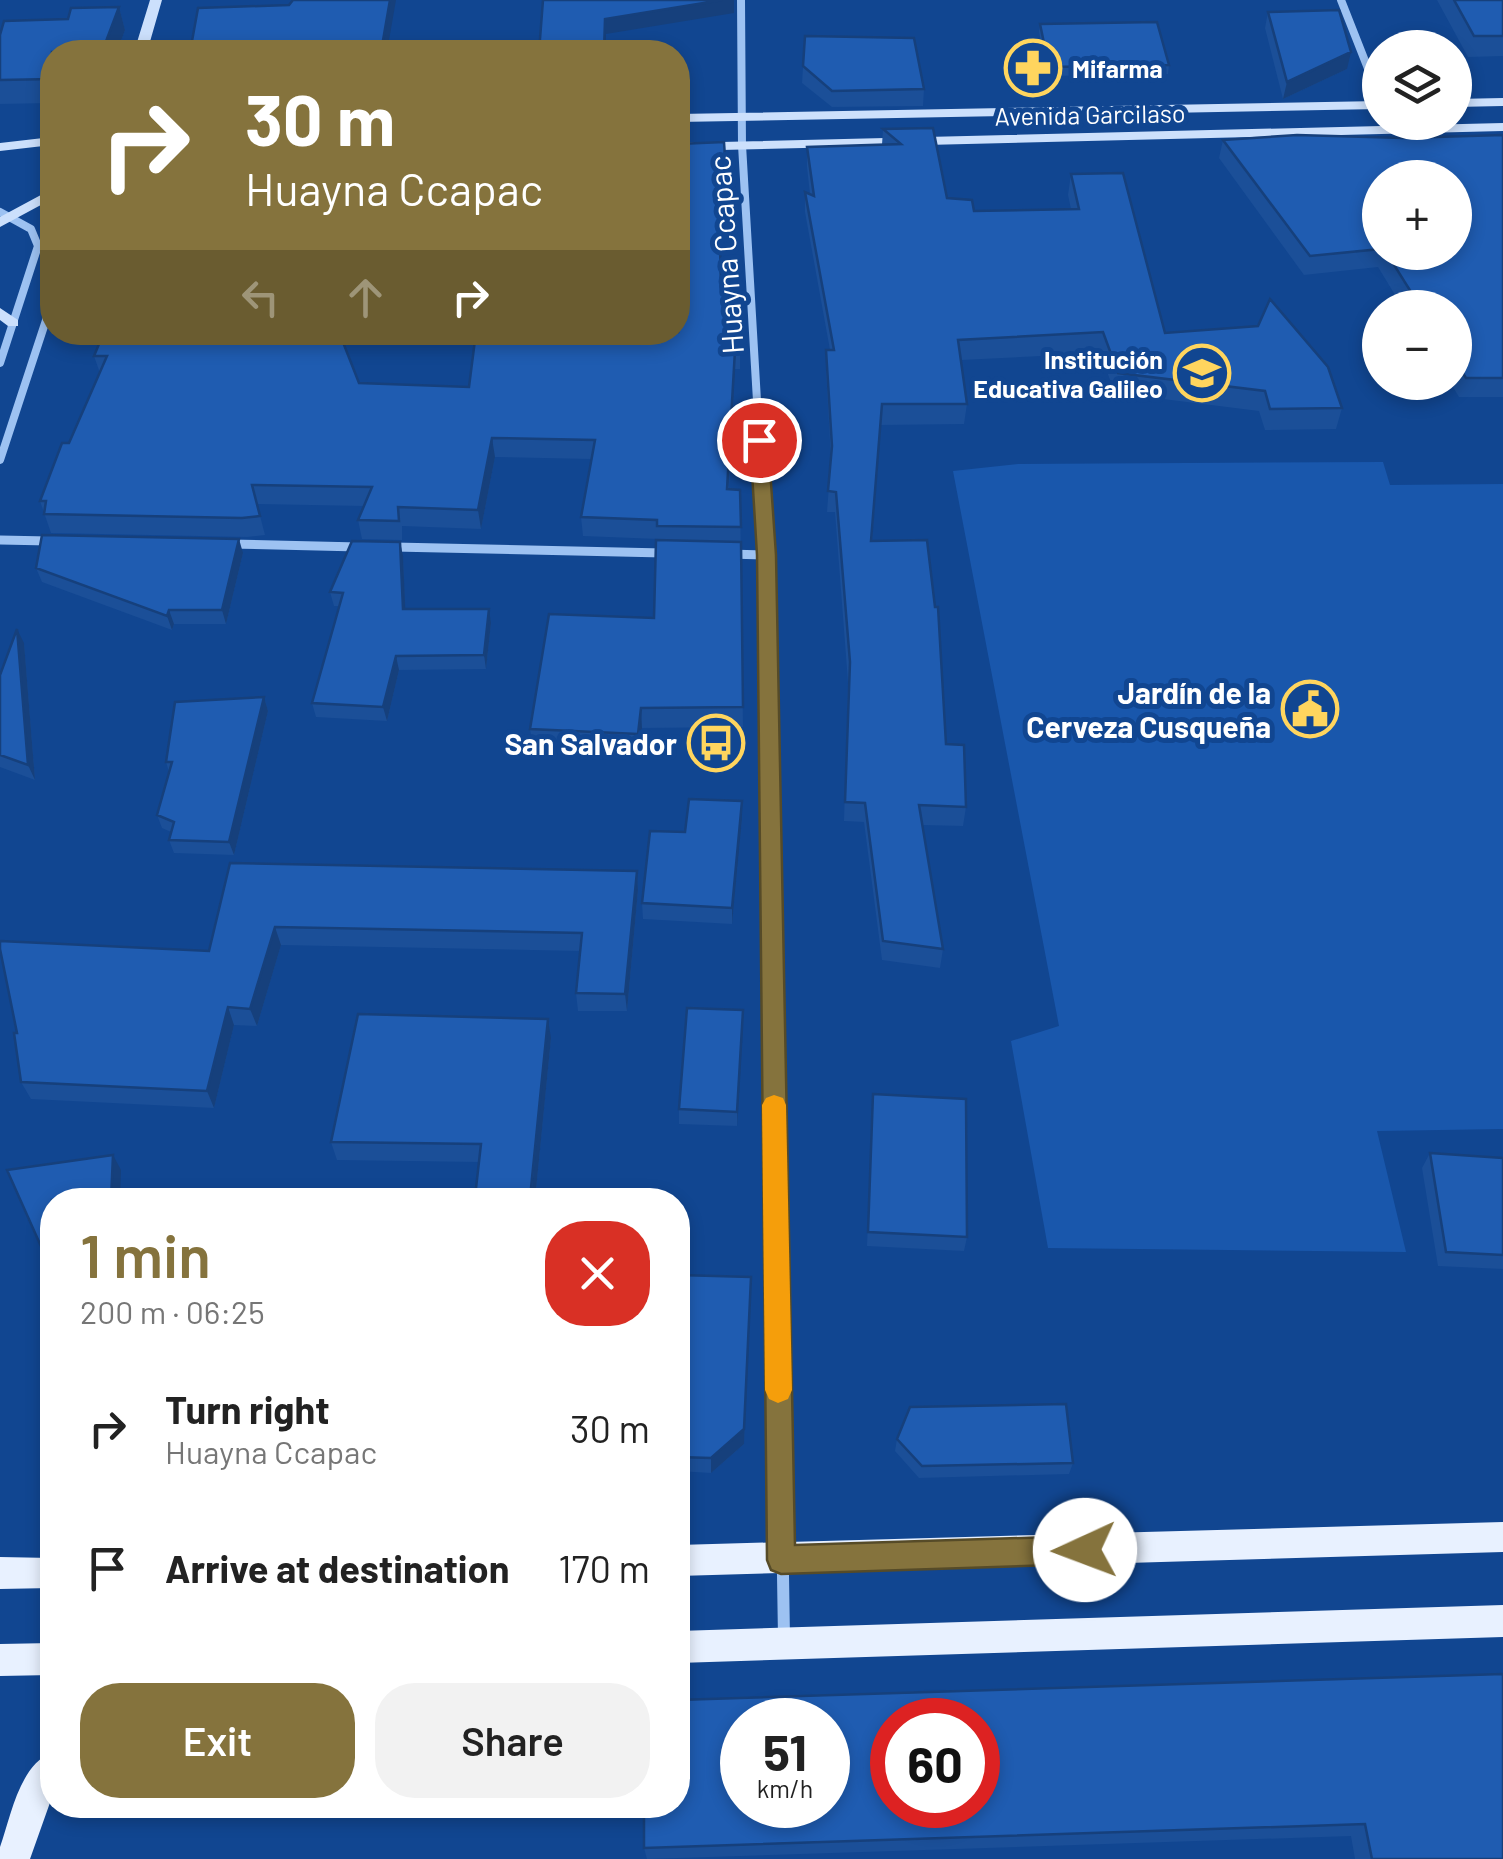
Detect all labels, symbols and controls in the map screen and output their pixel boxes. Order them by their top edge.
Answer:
map controls [1362,30,1472,400]
button: layers [1362,30,1472,140]
pharmacy icon: Mifarma [1003,38,1063,98]
place label: Mifarma [1072,53,1163,83]
text: 30 m [245,76,395,160]
icon: right [80,80,210,210]
street label: Avenida Garcilaso [994,97,1186,131]
street label: Huayna Ccapac [700,155,750,355]
button: + [1362,160,1472,270]
text: Huayna Ccapac [245,161,543,215]
icon: left [233,270,288,325]
icon: ahead [338,270,393,325]
icon: right [443,270,498,325]
button: − [1362,290,1472,400]
school or university icon: Institución Educativa Galileo [1172,343,1232,403]
place label: Institución Educativa Galileo [973,344,1163,403]
pin [717,398,802,483]
icon: arrive [732,413,787,468]
place label: Jardín de la Cerveza Cusqueña [1026,674,1271,744]
public building icon: Jardín de la Cerveza Cusqueña [1280,679,1340,739]
bus stop icon: San Salvador [686,713,746,773]
place label: San Salvador [504,725,678,761]
text: 1 min [80,1218,211,1290]
button: close [545,1221,650,1326]
text: 200 m · 06:25 [80,1292,265,1330]
text: Turn right [165,1386,330,1432]
icon: right [80,1401,135,1456]
text: 30 m [570,1405,650,1451]
text: Huayna Ccapac [165,1432,377,1470]
position arrow [1033,1498,1137,1602]
icon: arrive [80,1541,135,1596]
text: Arrive at destination [165,1545,510,1591]
text: 170 m [558,1545,650,1591]
button: Exit [80,1683,355,1798]
button: Share [375,1683,650,1798]
speed limit sign: 60 [870,1698,1000,1828]
text: 51 [763,1721,807,1781]
text: km/h [757,1773,813,1803]

